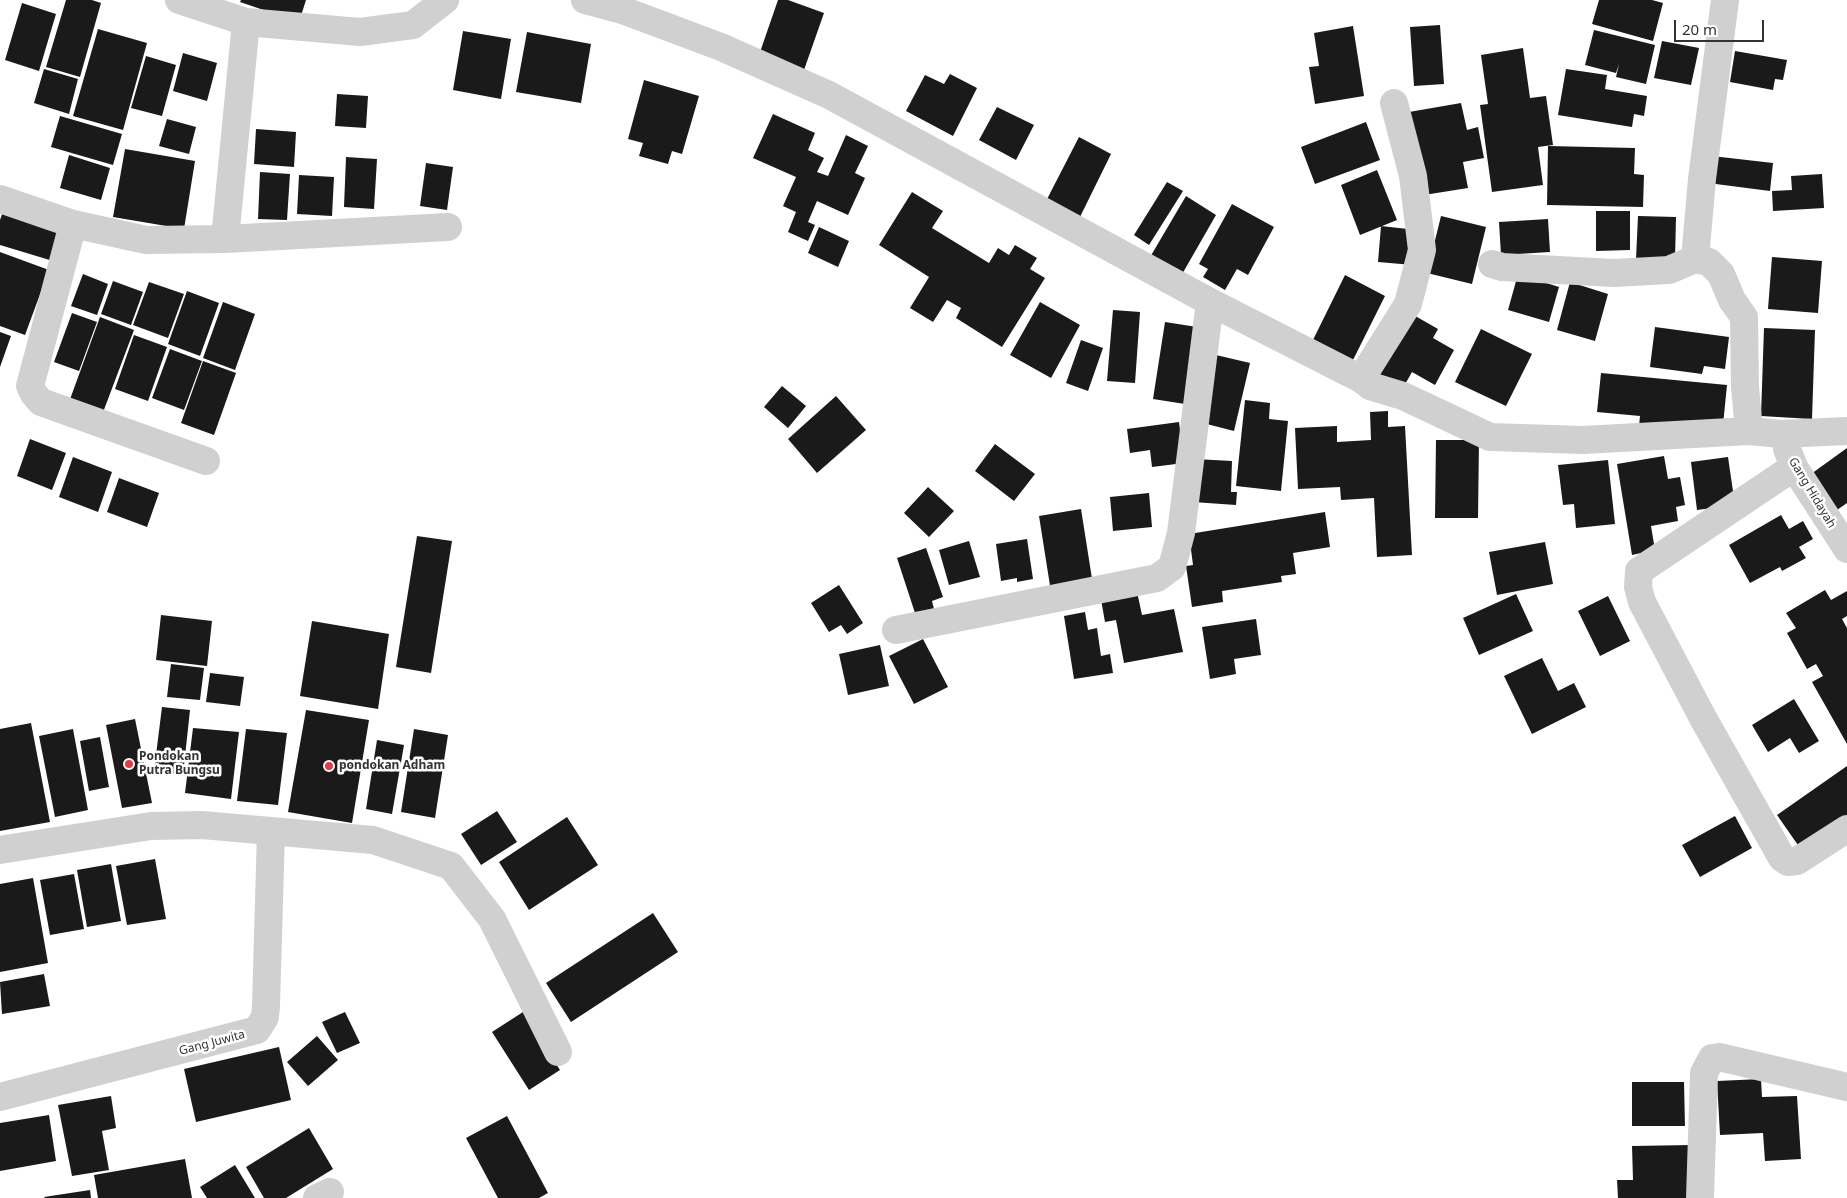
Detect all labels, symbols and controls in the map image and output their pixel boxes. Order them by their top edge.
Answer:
scale bar [1677,10,1767,42]
text: 20 m [1682,19,1717,39]
street label: Gang Hidayah [1785,455,1839,531]
place label: Pondokan Putra Bungsu [139,750,220,778]
marker: Pondokan Putra Bungsu [123,758,135,770]
place label: pondokan Adham [339,759,445,773]
marker: pondokan Adham [323,760,335,772]
street label: Gang Juwita [177,1027,247,1059]

